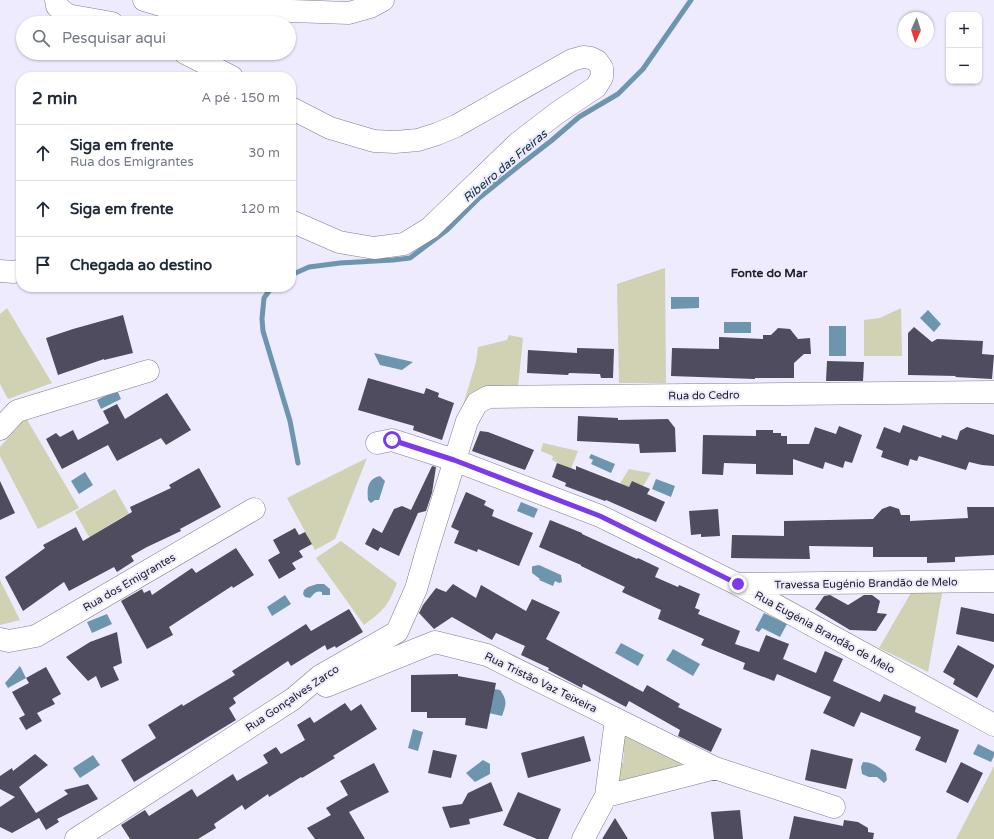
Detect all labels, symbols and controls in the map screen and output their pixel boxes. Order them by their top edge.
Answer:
north arrow [898,12,934,48]
map controls [946,12,982,84]
button: + [946,12,982,48]
search box [16,16,296,60]
icon: search [30,27,52,49]
text: Pesquisar aqui [62,29,166,47]
button: − [946,48,982,84]
text: 2 min [32,88,77,109]
text: A pé · 150 m [201,90,280,106]
water label: Ribeiro das Freiras [460,126,551,205]
text: Siga em frente [70,136,174,154]
icon: ahead [32,142,54,164]
text: 30 m [248,145,280,161]
text: Rua dos Emigrantes [70,154,194,170]
icon: ahead [32,198,54,220]
text: Siga em frente [70,200,174,218]
text: 120 m [240,201,280,217]
icon: arrive [32,254,54,276]
text: Chegada ao destino [70,256,212,274]
district label: Fonte do Mar [731,266,808,280]
street label: Rua do Cedro [668,388,740,403]
route start [383,431,401,449]
street label: Rua dos Emigrantes [81,551,178,614]
route end [729,575,747,593]
street label: Travessa Eugénio Brandão de Melo [774,575,958,592]
street label: Rua Eugénia Brandão de Melo [752,588,897,677]
street label: Rua Tristão Vaz Teixeira [482,650,599,715]
street label: Rua Gonçalves Zarco [243,662,342,735]

